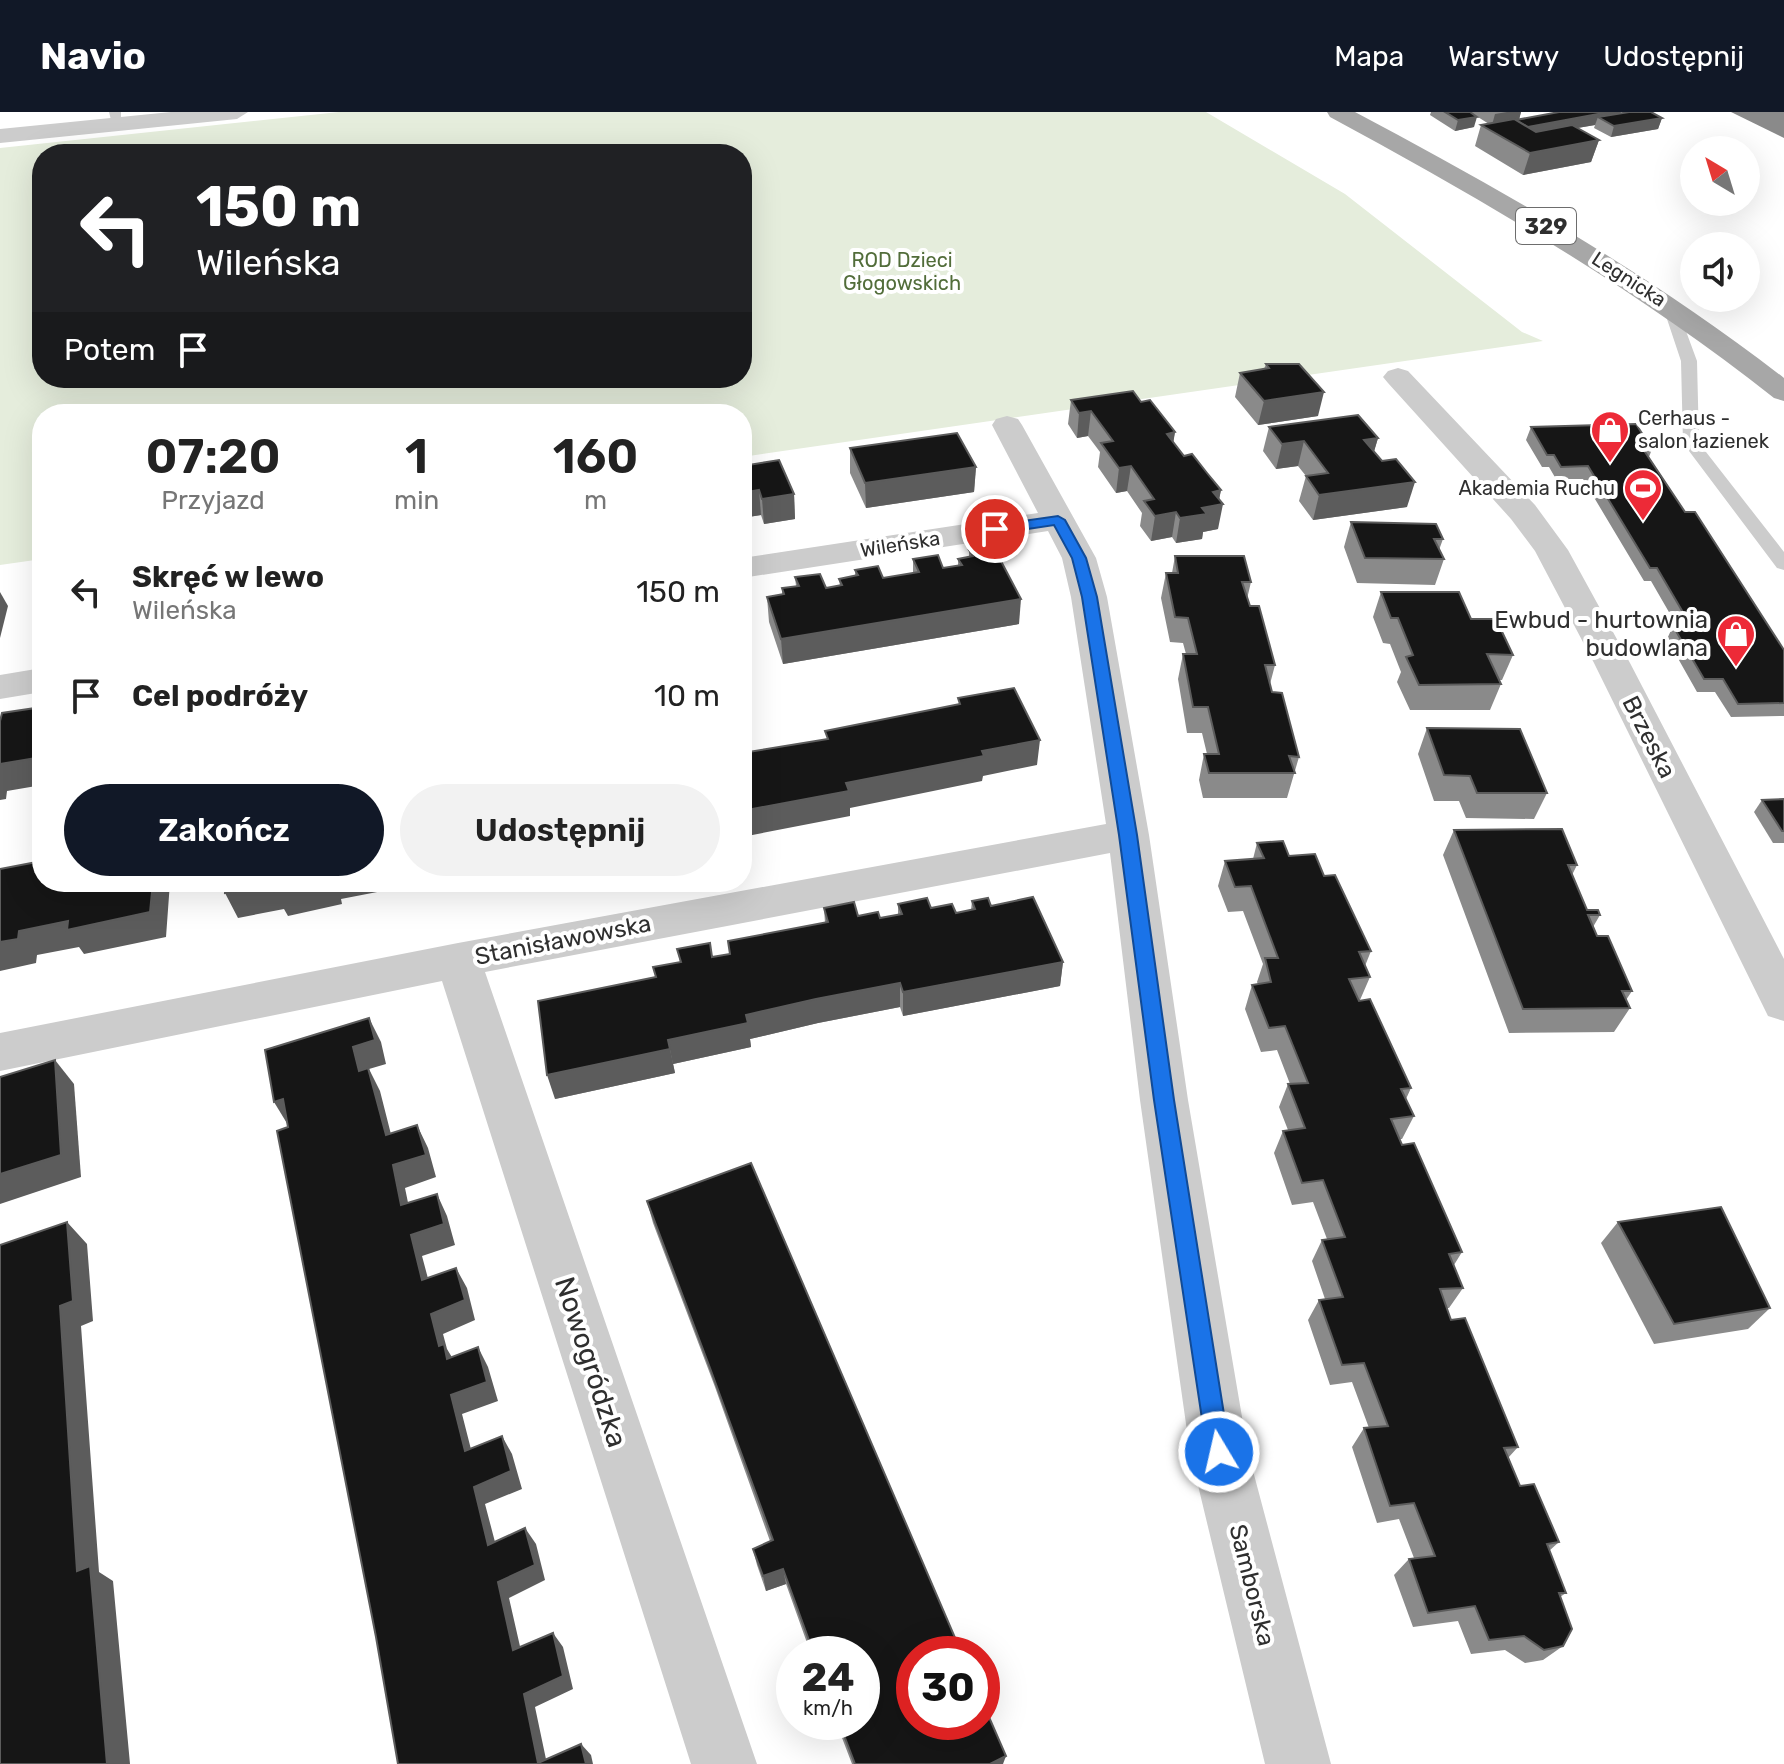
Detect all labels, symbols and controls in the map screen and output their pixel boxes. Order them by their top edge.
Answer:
text: Navio [40,33,146,79]
text: Mapa [1334,40,1404,73]
text: Warstwy [1448,40,1559,73]
text: Udostępnij [1603,40,1744,73]
north arrow [1680,136,1760,216]
map controls [1680,136,1760,312]
text: 150 m [196,174,361,240]
icon: left [64,176,168,280]
road number: 329 [1516,208,1576,244]
button: sound [1680,232,1760,312]
text: Wileńska [196,241,341,284]
street label: Legnicka [1588,246,1670,312]
park label: ROD Dzieci Głogowskich [843,248,961,295]
icon: arrive [171,328,215,372]
text: Potem [64,332,155,368]
place label: Cerhaus - salon łazienek [1638,406,1770,453]
shop icon: Cerhaus - salon łazienek [1589,409,1631,464]
text: 07:20 [146,428,280,485]
text: 1 [405,428,428,485]
text: 160 [553,428,638,485]
sports icon: Akademia Ruchu [1622,467,1664,522]
place label: Akademia Ruchu [1458,476,1615,500]
text: Przyjazd [161,485,265,516]
text: min [394,485,439,516]
text: m [584,485,607,516]
pin [961,495,1029,563]
icon: arrive [973,507,1017,551]
street label: Wileńska [858,526,942,562]
text: Skręć w lewo [132,559,324,595]
icon: left [64,570,108,614]
text: 150 m [636,574,720,610]
text: Wileńska [132,595,237,626]
place label: Ewbud - hurtownia budowlana [1494,606,1708,662]
shop icon: Ewbud - hurtownia budowlana [1715,613,1757,668]
icon: arrive [64,674,108,718]
text: Cel podróży [132,678,308,714]
text: 10 m [654,678,720,714]
street label: Brzeska [1616,691,1682,783]
button: Zakończ [64,784,384,876]
button: Udostępnij [400,784,720,876]
street label: Stanisławowska [473,909,653,971]
street label: Nowogródzka [548,1273,634,1451]
position arrow [1177,1410,1261,1494]
street label: Samborska [1223,1521,1281,1649]
speed limit sign: 30 [896,1636,1000,1740]
text: 24 [801,1654,855,1701]
text: km/h [803,1696,853,1720]

